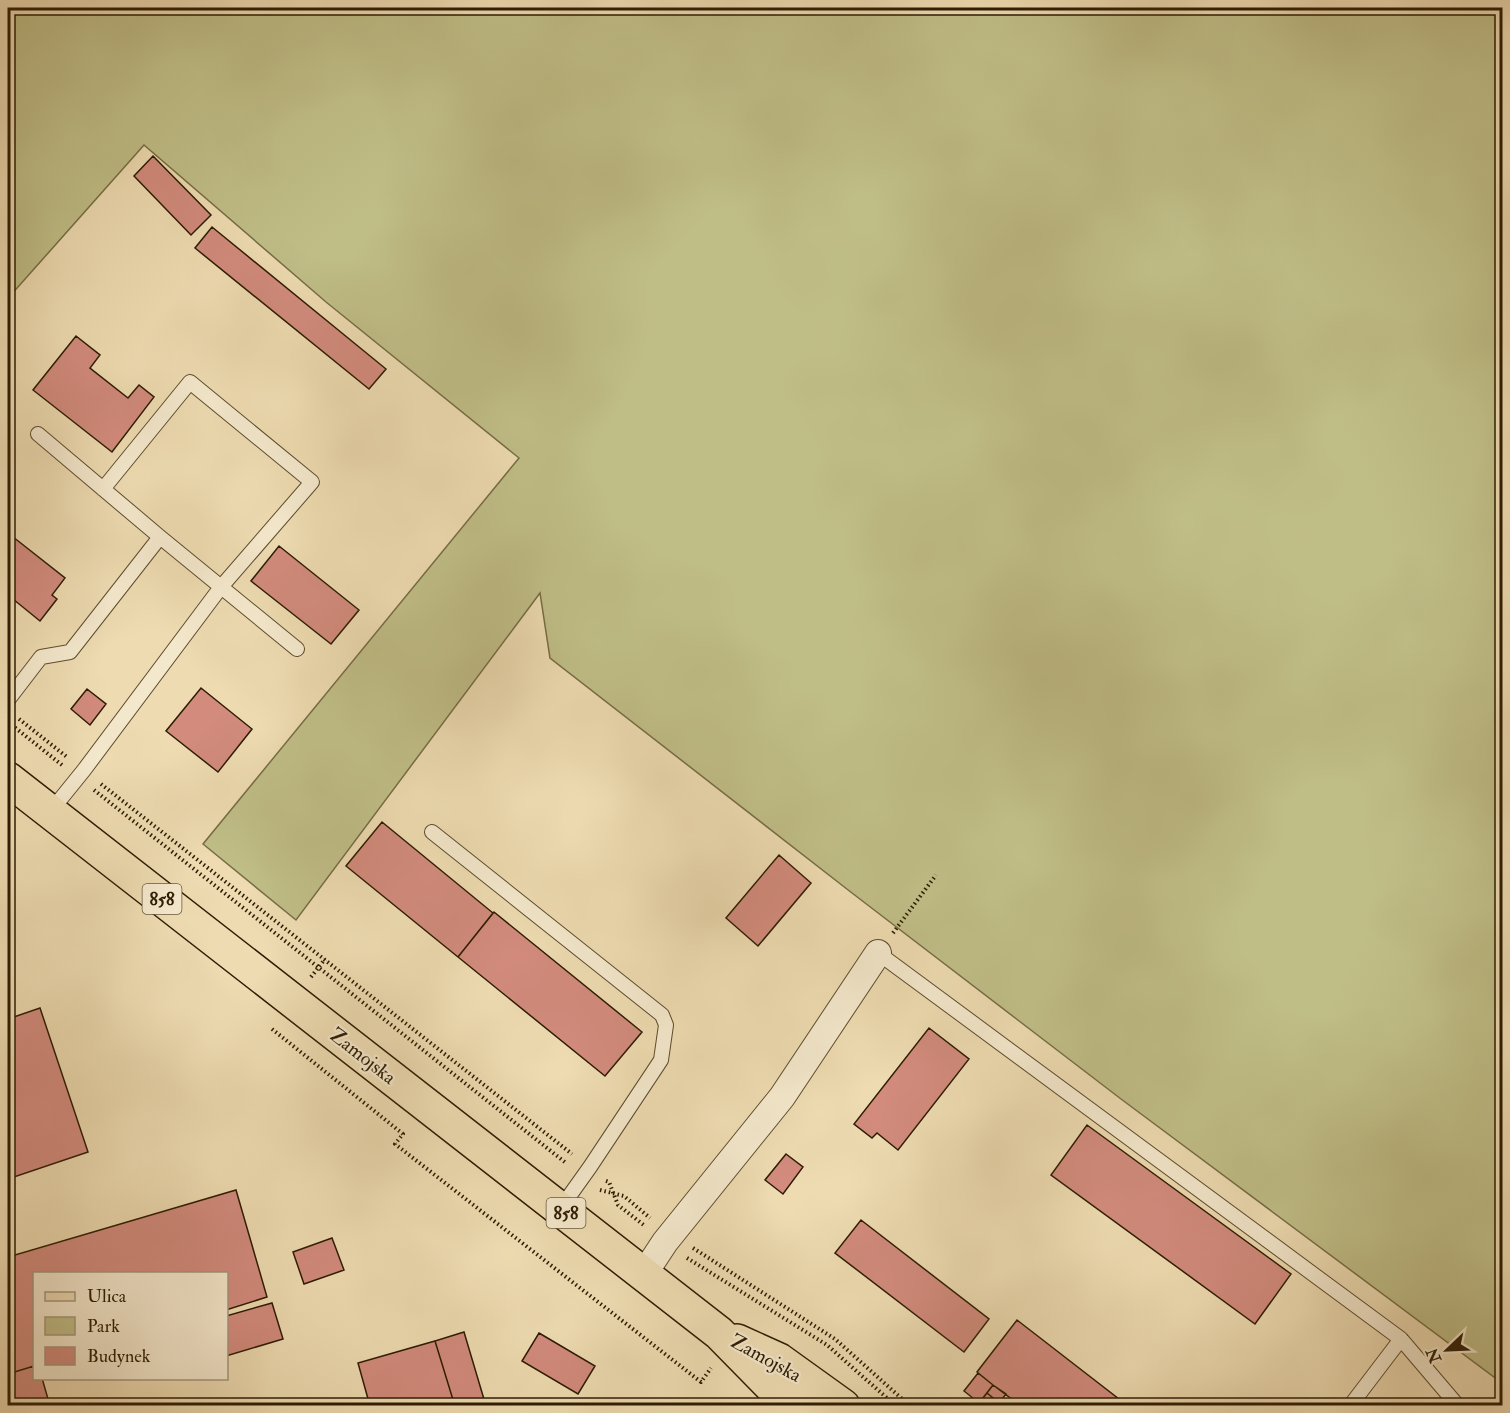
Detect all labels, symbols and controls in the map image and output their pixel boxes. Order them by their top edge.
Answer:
road number: 858 [142,884,182,914]
street label: Zamojska [325,1022,402,1090]
road number: 858 [546,1198,586,1228]
legend [33,1272,228,1380]
text: Ulica [87,1285,127,1308]
text: Park [87,1315,120,1338]
north arrow [1417,1320,1477,1380]
street label: Zamojska [726,1328,807,1388]
text: N [1422,1344,1447,1367]
text: Budynek [87,1345,151,1368]

